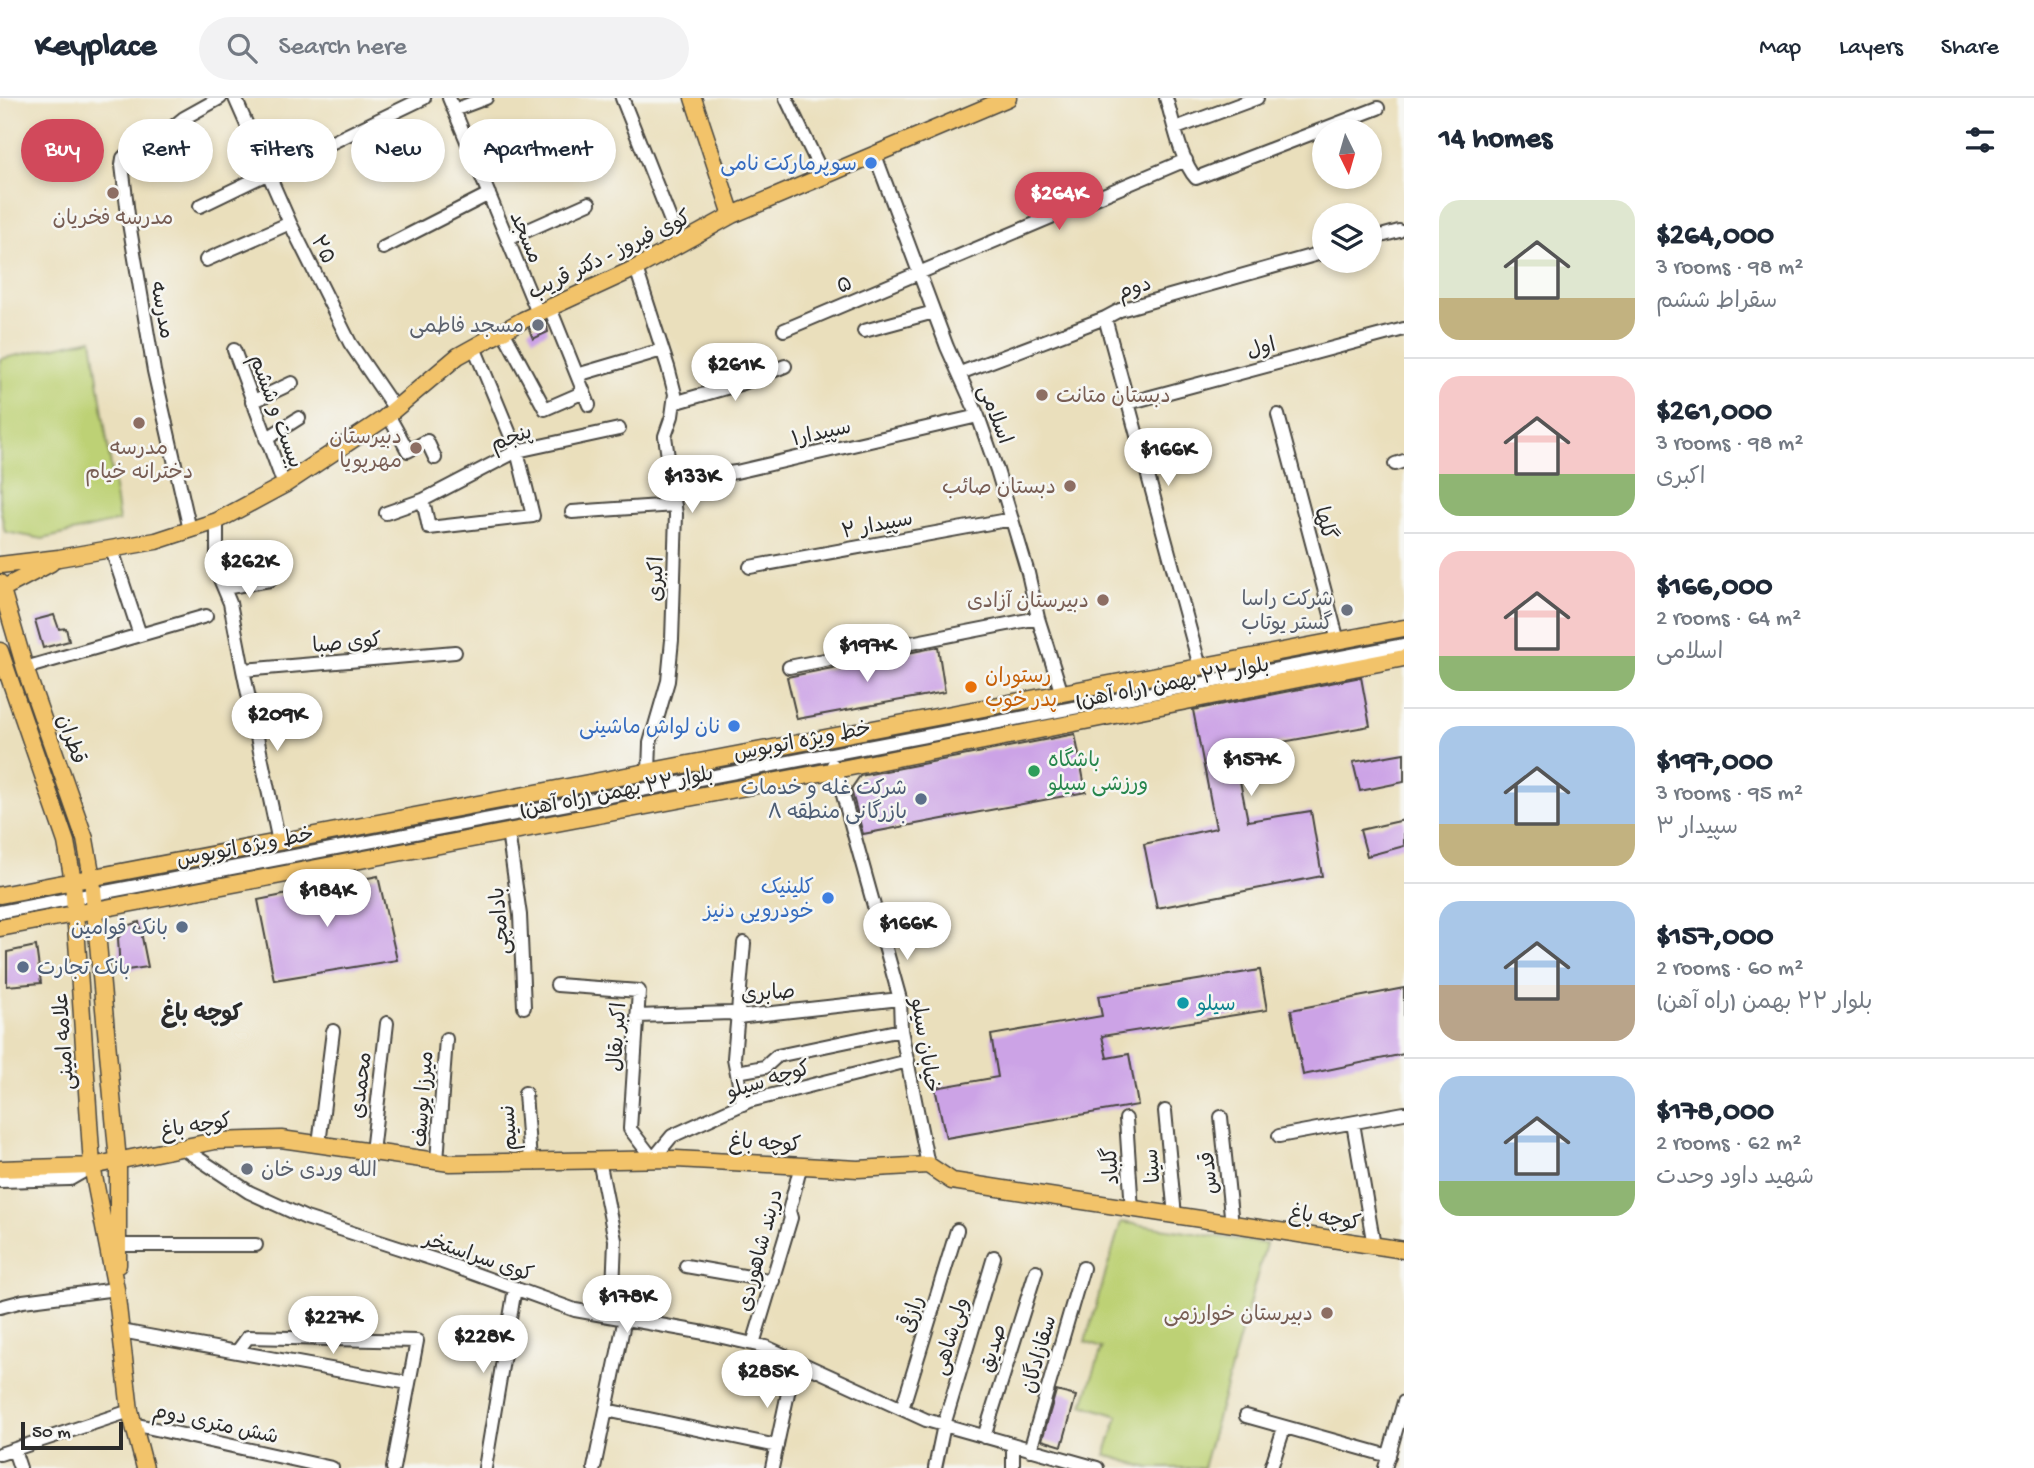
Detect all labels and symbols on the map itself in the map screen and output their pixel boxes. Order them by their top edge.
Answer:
north arrow [1312,119,1382,189]
place label: سوپرمارکت نامی [720,154,857,179]
marker: سوپرمارکت نامی [863,155,879,171]
pin: $264K [1010,172,1108,232]
marker: مدرسه فخریان [105,185,121,201]
street label: کوی فیروز - دکتر قریب [525,207,696,307]
place label: مدرسه فخریان [53,208,173,233]
street label: مسجد [502,209,546,268]
street label: ۲۵ [303,232,339,269]
street label: ۵ [834,273,857,302]
street label: دوم [1115,273,1155,307]
street label: مدرسه [142,280,177,341]
place label: مسجد فاطمی [409,316,524,341]
marker: مسجد فاطمی [530,317,546,333]
street label: اول [1245,335,1279,366]
pin: $261K [686,344,784,403]
street label: بیست و ششم [242,352,306,472]
street label: اسلامی [970,382,1015,448]
place label: دبستان متانت [1056,386,1171,411]
marker: دبستان متانت [1034,387,1050,403]
marker: مدرسه دخترانه خیام [131,415,147,431]
street label: سپیدار۱ [790,416,854,454]
street label: پنجم [488,421,536,459]
place label: دبیرستان مهرپویا [329,427,402,476]
pin: $166K [1119,428,1217,488]
place label: مدرسه دخترانه خیام [85,438,193,487]
marker: دبیرستان مهرپویا [408,440,424,456]
pin: $133K [643,456,741,515]
place label: دبستان صائب [942,477,1056,502]
marker: دبستان صائب [1062,478,1078,494]
street label: گلها [1306,504,1342,543]
street label: سپیدار ۲ [840,508,915,547]
pin: $262K [200,540,298,600]
street label: اکبری [645,556,672,602]
place label: دبیرستان آزادی [967,589,1089,616]
place label: شرکت راسا گستر یوتاب [1241,589,1333,638]
marker: دبیرستان آزادی [1095,592,1111,608]
marker: شرکت راسا گستر یوتاب [1339,602,1355,618]
pin: $197K [818,624,916,684]
street label: کوی صبا [312,630,383,661]
street label: بلوار ۲۲ بهمن (راه آهن) [1073,652,1272,717]
place label: رستوران پدر خوب [985,666,1057,715]
marker: رستوران پدر خوب [963,679,979,695]
pin: $209K [228,694,326,753]
street label: قطران [49,712,89,768]
place label: نان لواش ماشینی [579,717,720,742]
marker: نان لواش ماشینی [726,718,742,734]
street label: خط ویژه اتوبوس [732,718,873,769]
pin: $157K [1202,738,1300,798]
place label: باشگاه ورزشی سیلو [1047,747,1148,799]
street label: بلوار ۲۲ بهمن (راه آهن) [517,761,716,826]
marker: باشگاه ورزشی سیلو [1026,763,1042,779]
place label: شرکت غله و خدمات بازرگانی منطقه ۸ [741,778,907,827]
marker: شرکت غله و خدمات بازرگانی منطقه ۸ [913,791,929,807]
street label: خط ویژه اتوبوس [175,824,316,875]
pin: $184K [278,870,376,929]
place label: کلینیک خودرویی دنیز [702,877,814,926]
street label: بادامچی [487,886,518,956]
marker: کلینیک خودرویی دنیز [820,890,836,906]
pin: $166K [858,902,956,962]
place label: بانک قوامین [71,917,168,943]
marker: بانک قوامین [174,919,190,935]
place label: بانک تجارت [37,957,130,983]
marker: بانک تجارت [15,959,31,975]
street label: صابری [740,982,796,1009]
street label: علامه امینی [51,991,82,1091]
place label: سیلو [1196,994,1236,1019]
street label: خیابان سیلو [903,995,942,1095]
marker: سیلو [1175,995,1191,1011]
district label: کوچه باغ [161,999,244,1029]
street label: اکبر بقال [605,1002,634,1073]
street label: میرزا یوسف [410,1050,441,1148]
street label: محمدی [347,1051,380,1120]
street label: کوچه سیلو [723,1058,814,1107]
street label: نسیم [497,1104,526,1151]
street label: کوچه باغ [159,1109,234,1146]
street label: کوچه باغ [728,1130,802,1160]
street label: گلباد [1097,1146,1127,1186]
street label: سینا [1141,1147,1168,1184]
street label: قدس [1197,1150,1226,1195]
place label: الله وردی خان [261,1160,377,1185]
marker: الله وردی خان [239,1161,255,1177]
street label: دربند شاهوردی [734,1187,791,1315]
street label: کوچه باغ [1287,1201,1362,1238]
street label: کوی سراستخر [418,1228,536,1290]
pin: $178K [578,1276,676,1335]
street label: رازقی [893,1292,932,1337]
street label: ولی‌شاهی [930,1295,977,1379]
pin: $227K [284,1296,382,1356]
place label: دبیرستان خوارزمی [1163,1304,1313,1329]
marker: دبیرستان خوارزمی [1319,1305,1335,1321]
street label: سقازادگان [1015,1312,1064,1397]
pin: $228K [434,1316,532,1375]
street label: صدیق [976,1322,1015,1376]
pin: $285K [718,1350,816,1410]
street label: شش متری دوم [150,1401,280,1452]
scale bar [21,1419,122,1451]

